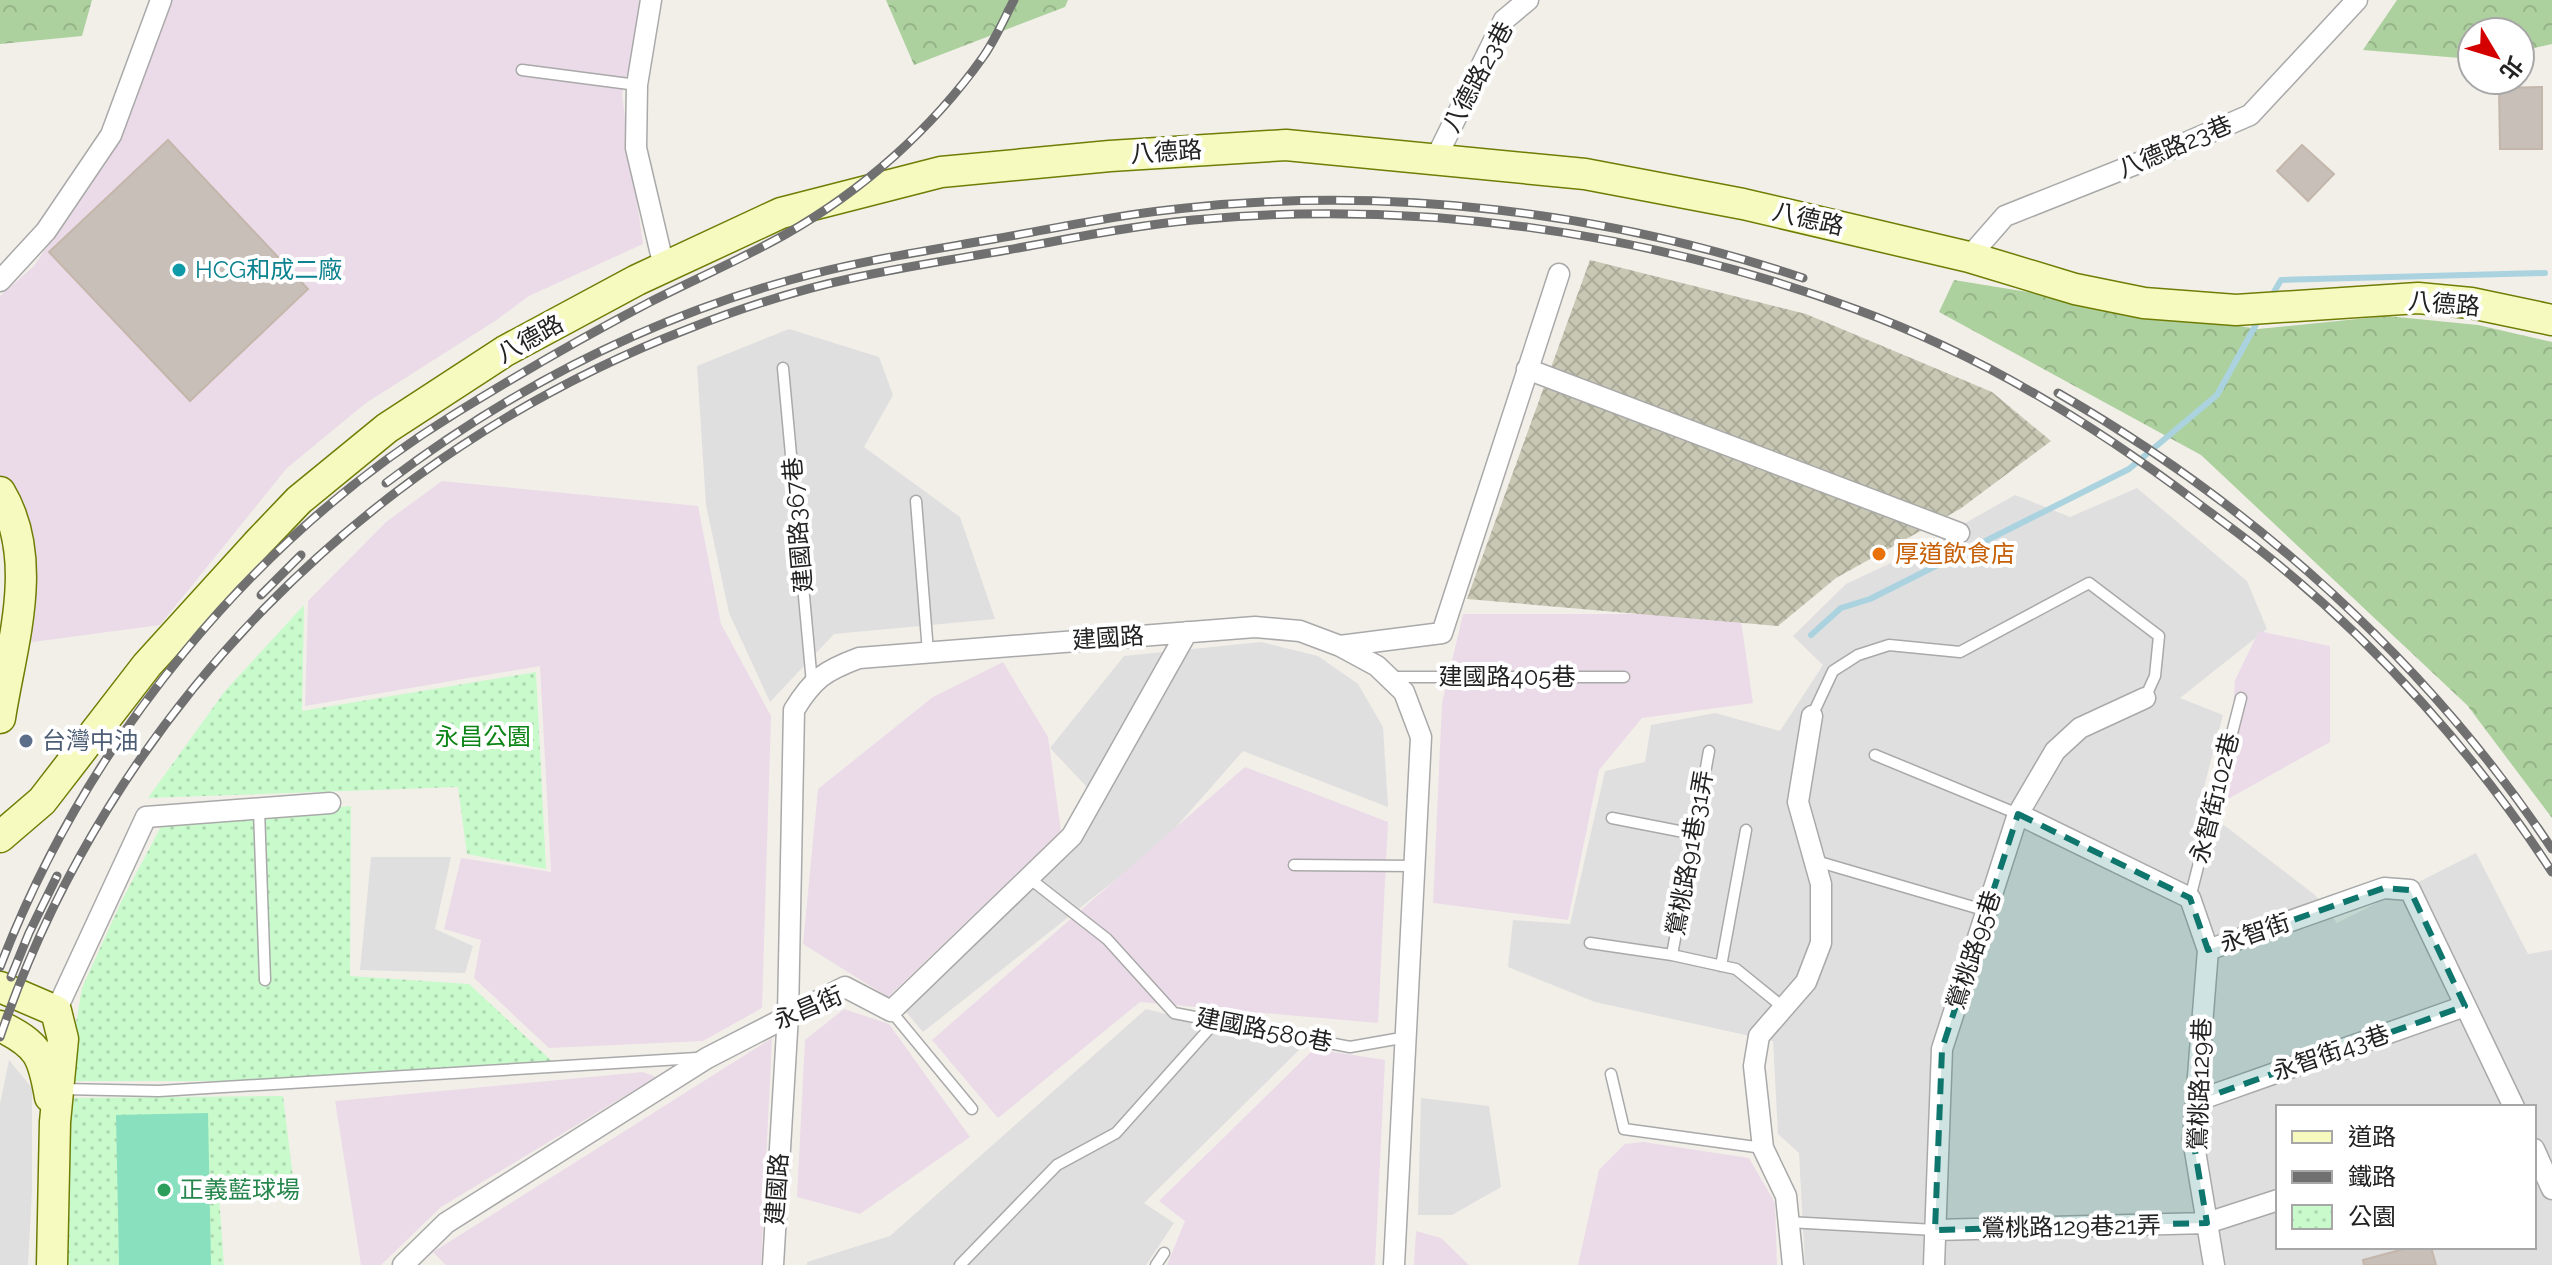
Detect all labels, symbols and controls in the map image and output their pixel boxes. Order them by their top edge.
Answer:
street label: 八德路23巷 [1436,16,1519,137]
north arrow [2456,16,2536,96]
text: 北 [2495,52,2529,85]
street label: 八德路23巷 [2113,109,2236,184]
street label: 八德路 [1129,135,1203,168]
street label: 八德路 [1770,196,1846,241]
place label: HCG和成二廠 [195,255,342,284]
marker: HCG和成二廠 [170,261,188,279]
street label: 八德路 [2407,286,2481,321]
street label: 八德路 [491,308,568,369]
street label: 建國路367巷 [777,456,818,594]
place label: 厚道飲食店 [1895,539,2015,568]
marker: 厚道飲食店 [1870,545,1888,563]
street label: 建國路 [1071,621,1145,654]
street label: 建國路405巷 [1439,662,1575,691]
park label: 永昌公園 [435,722,531,751]
place label: 台灣中油 [42,726,138,755]
street label: 永智街102巷 [2184,730,2245,866]
marker: 台灣中油 [17,732,35,750]
street label: 鶯桃路91巷31弄 [1661,768,1718,938]
street label: 鶯桃路95巷 [1941,887,2006,1013]
street label: 永智街 [2216,907,2294,958]
street label: 永昌街 [769,980,847,1035]
street label: 建國路580巷 [1194,1002,1335,1057]
street label: 鶯桃路129巷 [2183,1017,2216,1151]
street label: 永智街43巷 [2268,1019,2393,1086]
legend [2276,1105,2536,1249]
text: 道路 [2348,1122,2396,1151]
street label: 建國路 [760,1152,793,1226]
text: 鐵路 [2348,1162,2396,1191]
place label: 正義藍球場 [180,1175,300,1204]
marker: 正義藍球場 [155,1181,173,1199]
text: 公園 [2348,1202,2396,1231]
street label: 鶯桃路129巷21弄 [1981,1210,2161,1243]

